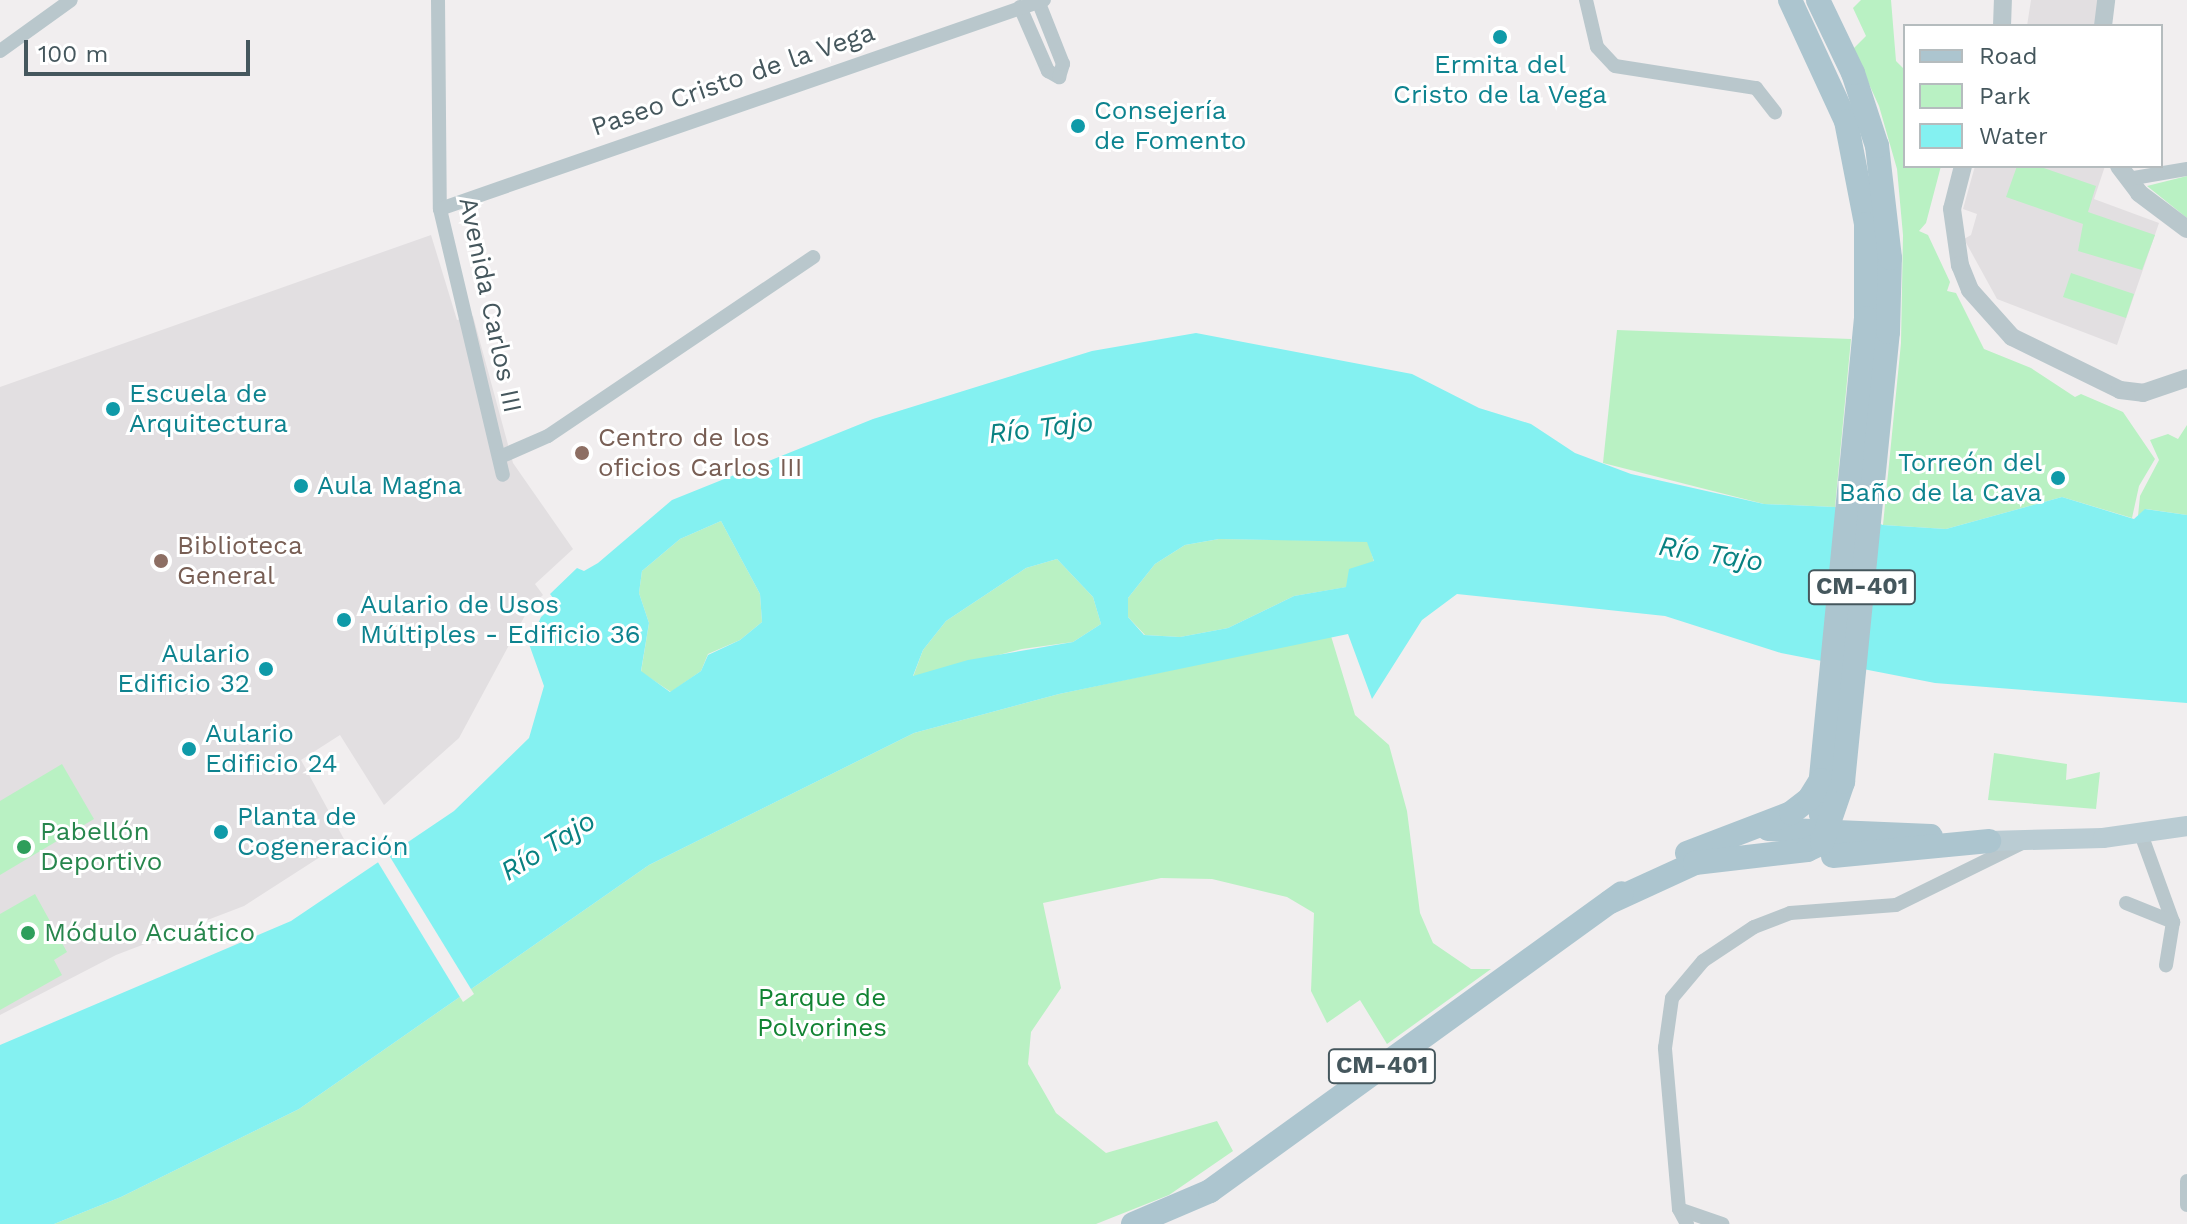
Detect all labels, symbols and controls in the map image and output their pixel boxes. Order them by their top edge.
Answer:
street label: Paseo Cristo de la Vega [587,17,879,143]
scale bar [28,24,254,74]
legend [1903,24,2163,168]
marker: Ermita del Cristo de la Vega [1491,28,1509,46]
text: 100 m [38,40,108,68]
text: Road [1979,42,2038,70]
place label: Ermita del Cristo de la Vega [1392,49,1608,110]
text: Park [1979,82,2031,110]
place label: Consejería de Fomento [1094,95,1246,156]
marker: Consejería de Fomento [1069,117,1087,135]
text: Water [1979,122,2048,150]
street label: Avenida Carlos III [452,194,528,416]
place label: Escuela de Arquitectura [129,378,288,440]
marker: Escuela de Arquitectura [104,400,122,418]
water label: Río Tajo [986,405,1096,451]
place label: Centro de los oficios Carlos III [598,422,803,484]
marker: Centro de los oficios Carlos III [573,444,591,462]
place label: Torreón del Baño de la Cava [1838,447,2042,508]
marker: Torreón del Baño de la Cava [2049,469,2067,487]
place label: Aula Magna [317,470,463,502]
marker: Aula Magna [292,477,310,495]
water label: Río Tajo [1656,529,1766,579]
place label: Biblioteca General [177,530,303,592]
marker: Biblioteca General [152,552,170,570]
road number: CM-401 [1806,567,1918,607]
place label: Aulario de Usos Múltiples - Edificio 36 [360,589,641,650]
marker: Aulario de Usos Múltiples - Edificio 36 [335,611,353,629]
place label: Aulario Edificio 32 [117,638,250,700]
marker: Aulario Edificio 32 [257,660,275,678]
place label: Aulario Edificio 24 [205,718,338,780]
marker: Aulario Edificio 24 [180,740,198,758]
place label: Planta de Cogeneración [237,801,408,862]
water label: Río Tajo [494,804,602,888]
place label: Pabellón Deportivo [40,816,162,878]
marker: Planta de Cogeneración [212,823,230,841]
marker: Pabellón Deportivo [15,838,33,856]
place label: Módulo Acuático [44,917,256,949]
marker: Módulo Acuático [19,924,37,942]
park label: Parque de Polvorines [757,982,887,1044]
road number: CM-401 [1326,1046,1438,1086]

